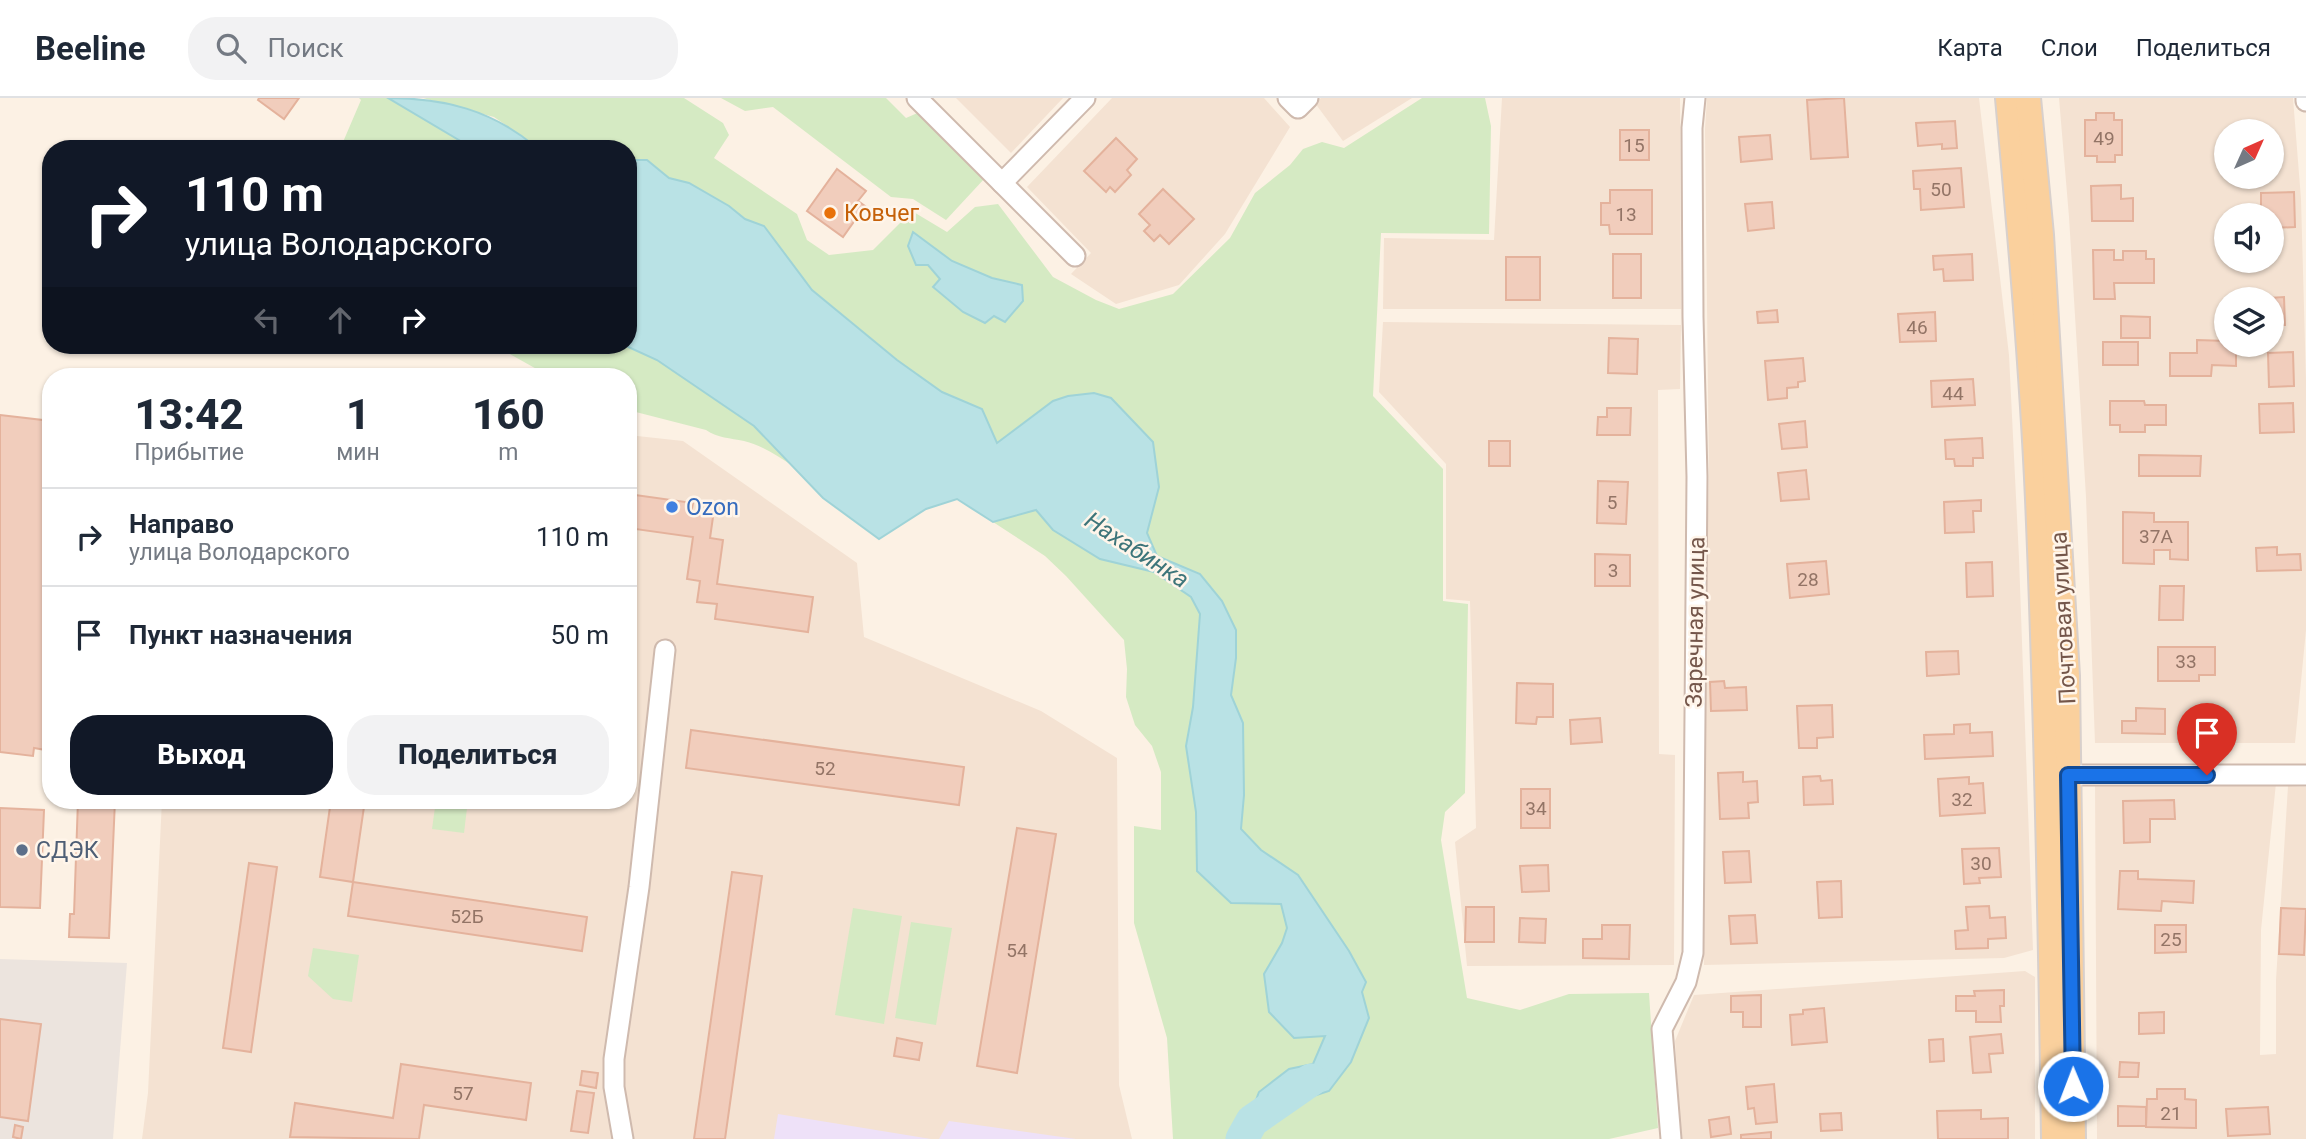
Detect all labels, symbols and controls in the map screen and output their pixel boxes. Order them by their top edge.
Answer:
search box [188,17,678,80]
text: Beeline [35,29,146,68]
icon: search [212,29,250,67]
text: Поиск [268,33,344,63]
text: Карта [1937,34,2003,62]
text: Слои [2041,34,2098,62]
text: Поделиться [2136,34,2271,62]
north arrow [2214,119,2284,189]
map controls [2214,119,2284,357]
house number: 49 [2093,127,2115,150]
house number: 15 [1623,134,1645,157]
text: 110 m [185,166,324,223]
icon: right [70,168,161,259]
house number: 50 [1930,178,1952,201]
place label: Ковчег [844,200,919,227]
house number: 13 [1615,203,1637,226]
button: sound [2214,203,2284,273]
marker: Ковчег [822,205,838,221]
text: улица Володарского [185,225,492,263]
button: layers [2214,287,2284,357]
icon: left [248,301,286,339]
icon: ahead [321,301,359,339]
icon: right [394,301,432,339]
house number: 46 [1906,316,1928,339]
house number: 44 [1942,382,1964,405]
text: 13:42 [135,390,244,439]
text: 1 [346,390,370,439]
text: 160 [472,390,545,439]
text: Прибытие [134,439,244,466]
text: мин [336,439,380,466]
text: m [498,439,519,466]
house number: 5 [1607,491,1617,514]
place label: Ozon [686,494,739,521]
marker: Ozon [664,499,680,515]
water label: Нахабинка [1080,506,1194,594]
text: Направо [129,509,234,539]
icon: right [70,518,108,556]
text: 110 m [536,522,609,552]
house number: 37А [2139,525,2173,548]
street label: Почтовая улица [2045,531,2082,705]
street label: Заречная улица [1681,536,1710,708]
text: улица Володарского [129,539,350,566]
house number: 3 [1608,559,1618,582]
house number: 28 [1797,568,1819,591]
icon: arrive [70,616,108,654]
text: Пункт назначения [129,620,353,650]
text: 50 m [551,620,609,650]
house number: 33 [2175,650,2197,673]
pin [2177,703,2237,775]
icon: arrive [2188,714,2226,752]
button: Выход [70,715,333,795]
button: Поделиться [347,715,609,795]
house number: 52 [814,757,836,780]
house number: 32 [1951,788,1973,811]
house number: 34 [1525,797,1547,820]
place label: СДЭК [36,837,99,864]
marker: СДЭК [14,842,30,858]
house number: 30 [1970,852,1992,875]
house number: 52Б [450,905,484,928]
house number: 25 [2160,928,2182,951]
house number: 54 [1006,939,1028,962]
position arrow [2036,1049,2110,1123]
house number: 57 [452,1082,474,1105]
house number: 21 [2160,1102,2182,1125]

